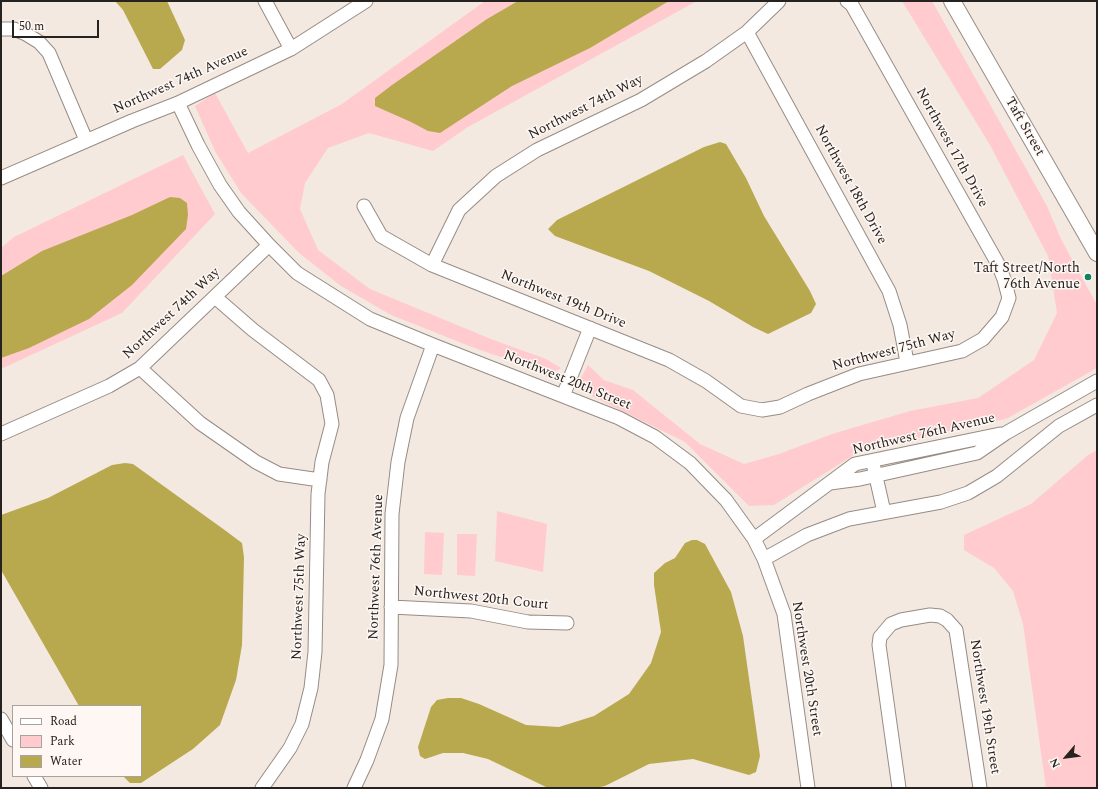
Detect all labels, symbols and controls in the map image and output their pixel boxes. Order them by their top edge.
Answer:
scale bar [14,12,101,38]
text: 50 m [19,17,44,36]
street label: Northwest 74th Avenue [111,44,251,118]
street label: Northwest 74th Way [526,72,646,144]
street label: Northwest 17th Drive [911,85,991,211]
street label: Taft Street [1000,94,1048,160]
street label: Northwest 18th Drive [810,122,890,248]
place label: Taft Street/North 76th Avenue [974,261,1080,294]
street label: Northwest 74th Way [120,265,224,363]
street label: Northwest 19th Drive [498,267,628,333]
marker: Taft Street/North 76th Avenue [1083,272,1093,282]
street label: Northwest 75th Way [831,327,957,375]
street label: Northwest 20th Street [501,348,633,414]
street label: Northwest 76th Avenue [851,410,997,460]
street label: Northwest 76th Avenue [366,494,388,640]
street label: Northwest 75th Way [289,533,311,661]
street label: Northwest 20th Court [413,584,549,614]
street label: Northwest 20th Street [787,600,825,738]
street label: Northwest 19th Street [965,638,1003,776]
legend [12,705,142,777]
text: Road [50,712,77,731]
text: Park [50,732,75,751]
north arrow [1046,737,1086,777]
text: Water [50,752,82,771]
text: N [1045,755,1065,771]

